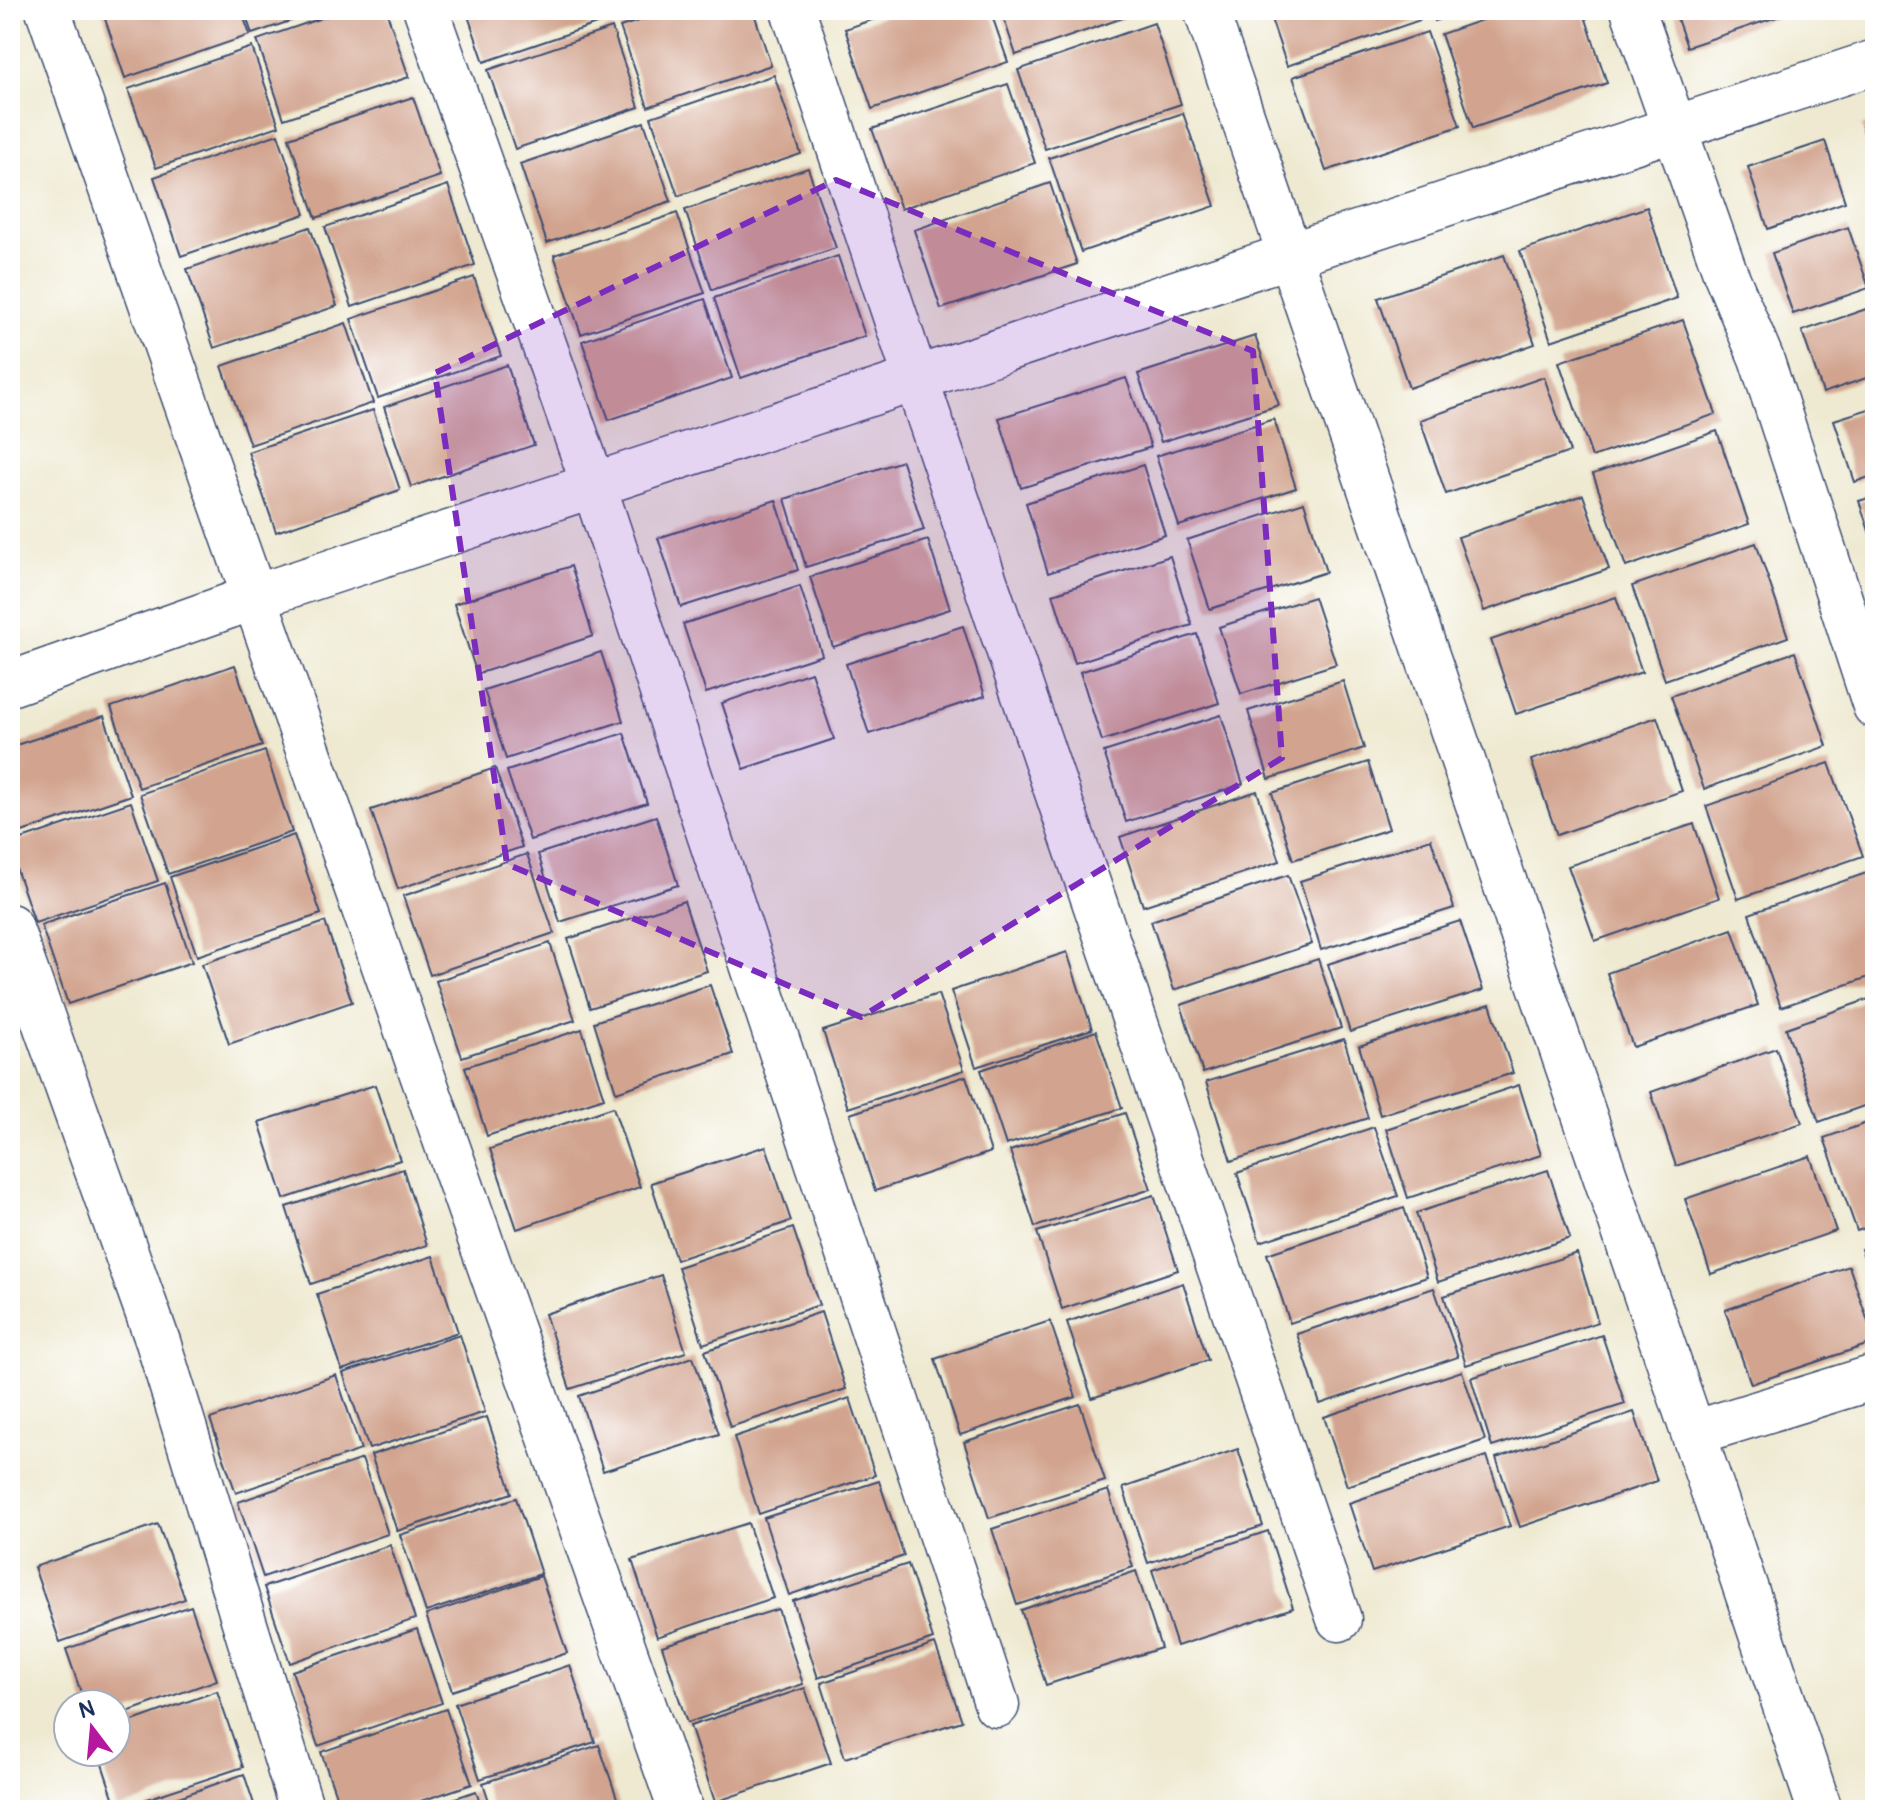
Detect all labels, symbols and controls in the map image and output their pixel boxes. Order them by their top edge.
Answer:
north arrow [52,1688,132,1768]
text: N [76,1694,98,1725]

